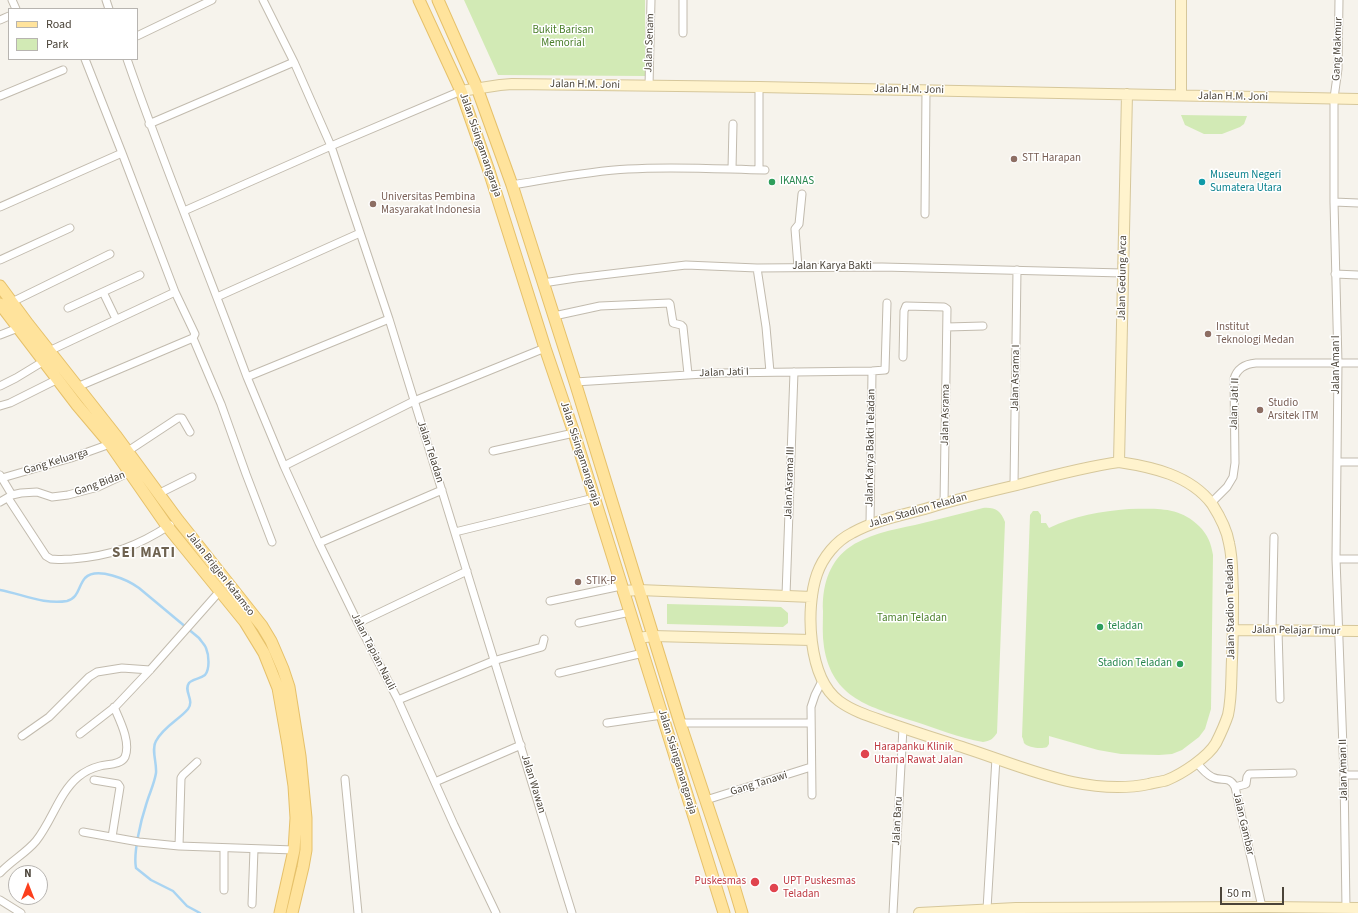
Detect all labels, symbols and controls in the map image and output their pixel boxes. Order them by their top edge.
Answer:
legend [8,8,138,60]
street label: Jalan Senam [642,13,658,73]
text: Road [46,16,72,33]
street label: Gang Makmur [1330,17,1346,81]
park label: Bukit Barisan Memorial [532,24,594,50]
text: Park [46,36,68,53]
street label: Jalan H.M. Joni [550,78,620,92]
street label: Jalan H.M. Joni [874,83,944,97]
street label: Jalan H.M. Joni [1198,90,1268,104]
street label: Jalan Sisingamangaraja [456,91,504,199]
place label: STT Harapan [1022,152,1081,166]
marker: STT Harapan [1009,154,1019,164]
place label: Museum Negeri Sumatera Utara [1210,169,1282,195]
place label: IKANAS [780,175,814,189]
marker: IKANAS [767,177,777,187]
marker: Museum Negeri Sumatera Utara [1197,177,1207,187]
place label: Universitas Pembina Masyarakat Indonesia [381,191,481,217]
marker: Universitas Pembina Masyarakat Indonesia [368,199,378,209]
street label: Jalan Gedung Arca [1116,235,1130,321]
street label: Jalan Karya Bakti [792,260,872,274]
place label: Institut Teknologi Medan [1216,321,1294,347]
marker: Institut Teknologi Medan [1203,329,1213,339]
street label: Jalan Aman I [1330,335,1344,395]
street label: Jalan Asrama I [1009,344,1023,412]
street label: Jalan Jati I [699,366,749,380]
street label: Jalan Jati II [1227,378,1243,430]
street label: Jalan Asrama [939,384,953,446]
street label: Jalan Karya Bakti Teladan [863,389,879,507]
place label: Studio Arsitek ITM [1268,397,1319,423]
street label: Jalan Sisingamangaraja [557,400,603,508]
marker: Studio Arsitek ITM [1255,405,1265,415]
street label: Jalan Teladan [414,420,446,484]
street label: Gang Keluarga [22,446,90,478]
street label: Jalan Asrama III [782,446,798,520]
street label: Gang Bidan [73,469,127,499]
street label: Jalan Stadion Teladan [867,491,969,531]
street label: Jalan Brigjen Katamso [183,529,257,619]
district label: SEI MATI [112,545,176,563]
street label: Jalan Stadion Teladan [1224,558,1238,660]
place label: STIK-P [586,575,616,589]
marker: STIK-P [573,577,583,587]
street label: Jalan Tapian Nauli [348,611,398,693]
park label: Taman Teladan [877,612,947,626]
place label: teladan [1108,620,1143,634]
marker: teladan [1095,622,1105,632]
street label: Jalan Pelajar Timur [1251,624,1341,638]
place label: Stadion Teladan [1098,657,1172,671]
marker: Stadion Teladan [1175,659,1185,669]
street label: Jalan Sisingamangaraja [655,708,699,816]
street label: Jalan Aman II [1337,739,1351,801]
place label: Harapanku Klinik Utama Rawat Jalan [874,741,963,767]
marker: Harapanku Klinik Utama Rawat Jalan [859,748,871,760]
street label: Jalan Wawan [518,753,548,815]
street label: Gang Tanawi [729,769,789,799]
street label: Jalan Gambar [1229,791,1257,857]
street label: Jalan Baru [890,796,906,846]
north arrow [8,865,48,905]
text: N [24,866,32,881]
place label: Puskesmas [695,875,746,889]
place label: UPT Puskesmas Teladan [783,875,856,901]
marker: Puskesmas [749,876,761,888]
scale bar [1222,879,1286,905]
marker: UPT Puskesmas Teladan [768,882,780,894]
text: 50 m [1227,885,1251,902]

